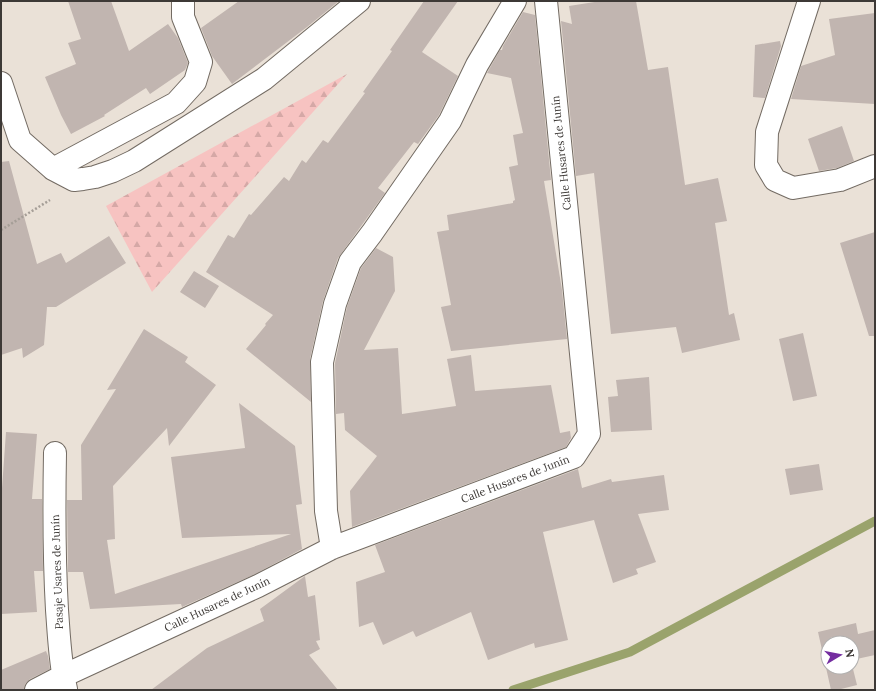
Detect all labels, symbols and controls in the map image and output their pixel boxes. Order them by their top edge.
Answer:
street label: Calle Husares de Junín [548,95,574,211]
street label: Calle Husares de Junín [459,452,572,506]
street label: Pasaje Usares de Junín [48,514,66,630]
street label: Calle Husares de Junín [162,573,272,635]
north arrow [820,635,860,675]
text: N [842,648,858,659]

